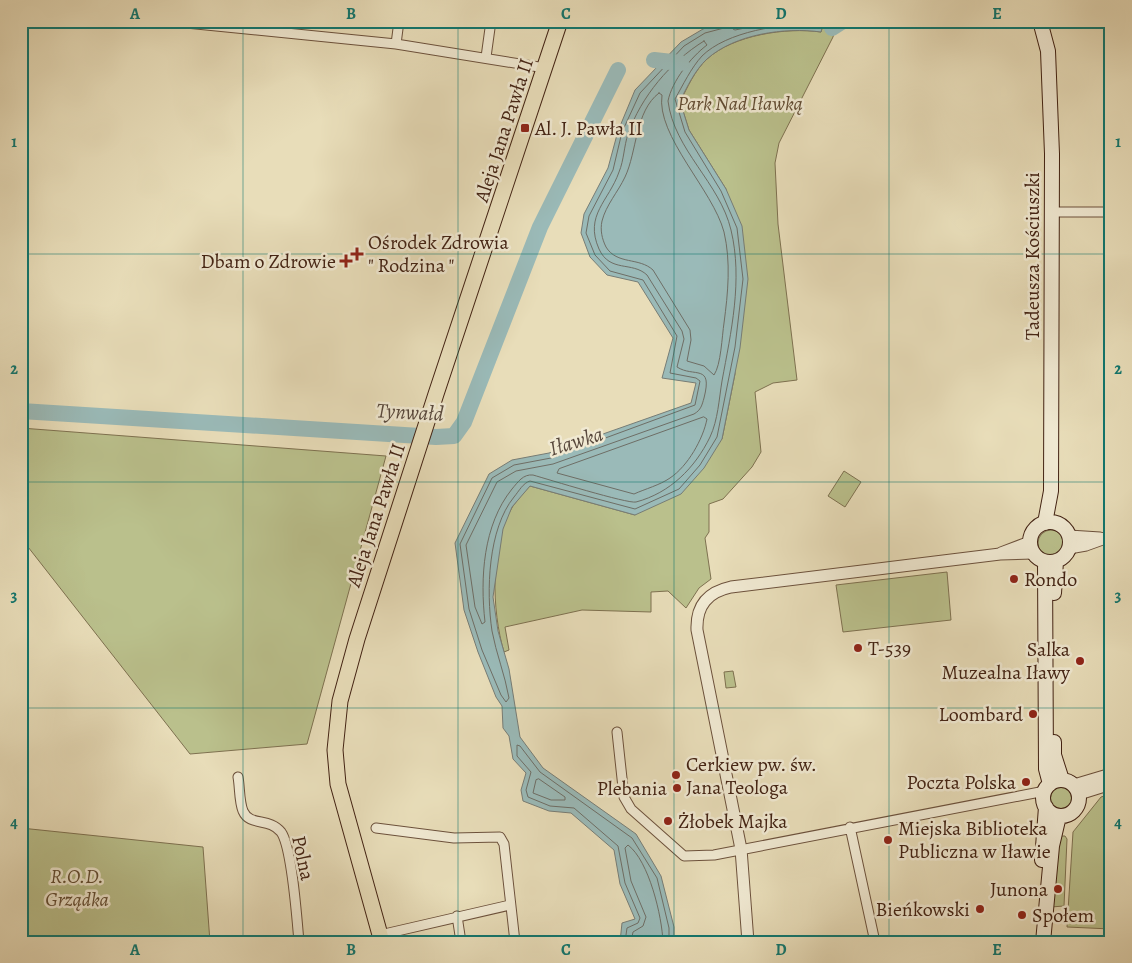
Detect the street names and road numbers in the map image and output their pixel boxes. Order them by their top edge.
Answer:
street label: Aleja Jana Pawła II [468,55,540,206]
street label: Tadeusza Kościuszki [1019,172,1046,340]
street label: Aleja Jana Pawła II [340,440,412,591]
street label: Polna [285,833,321,884]

